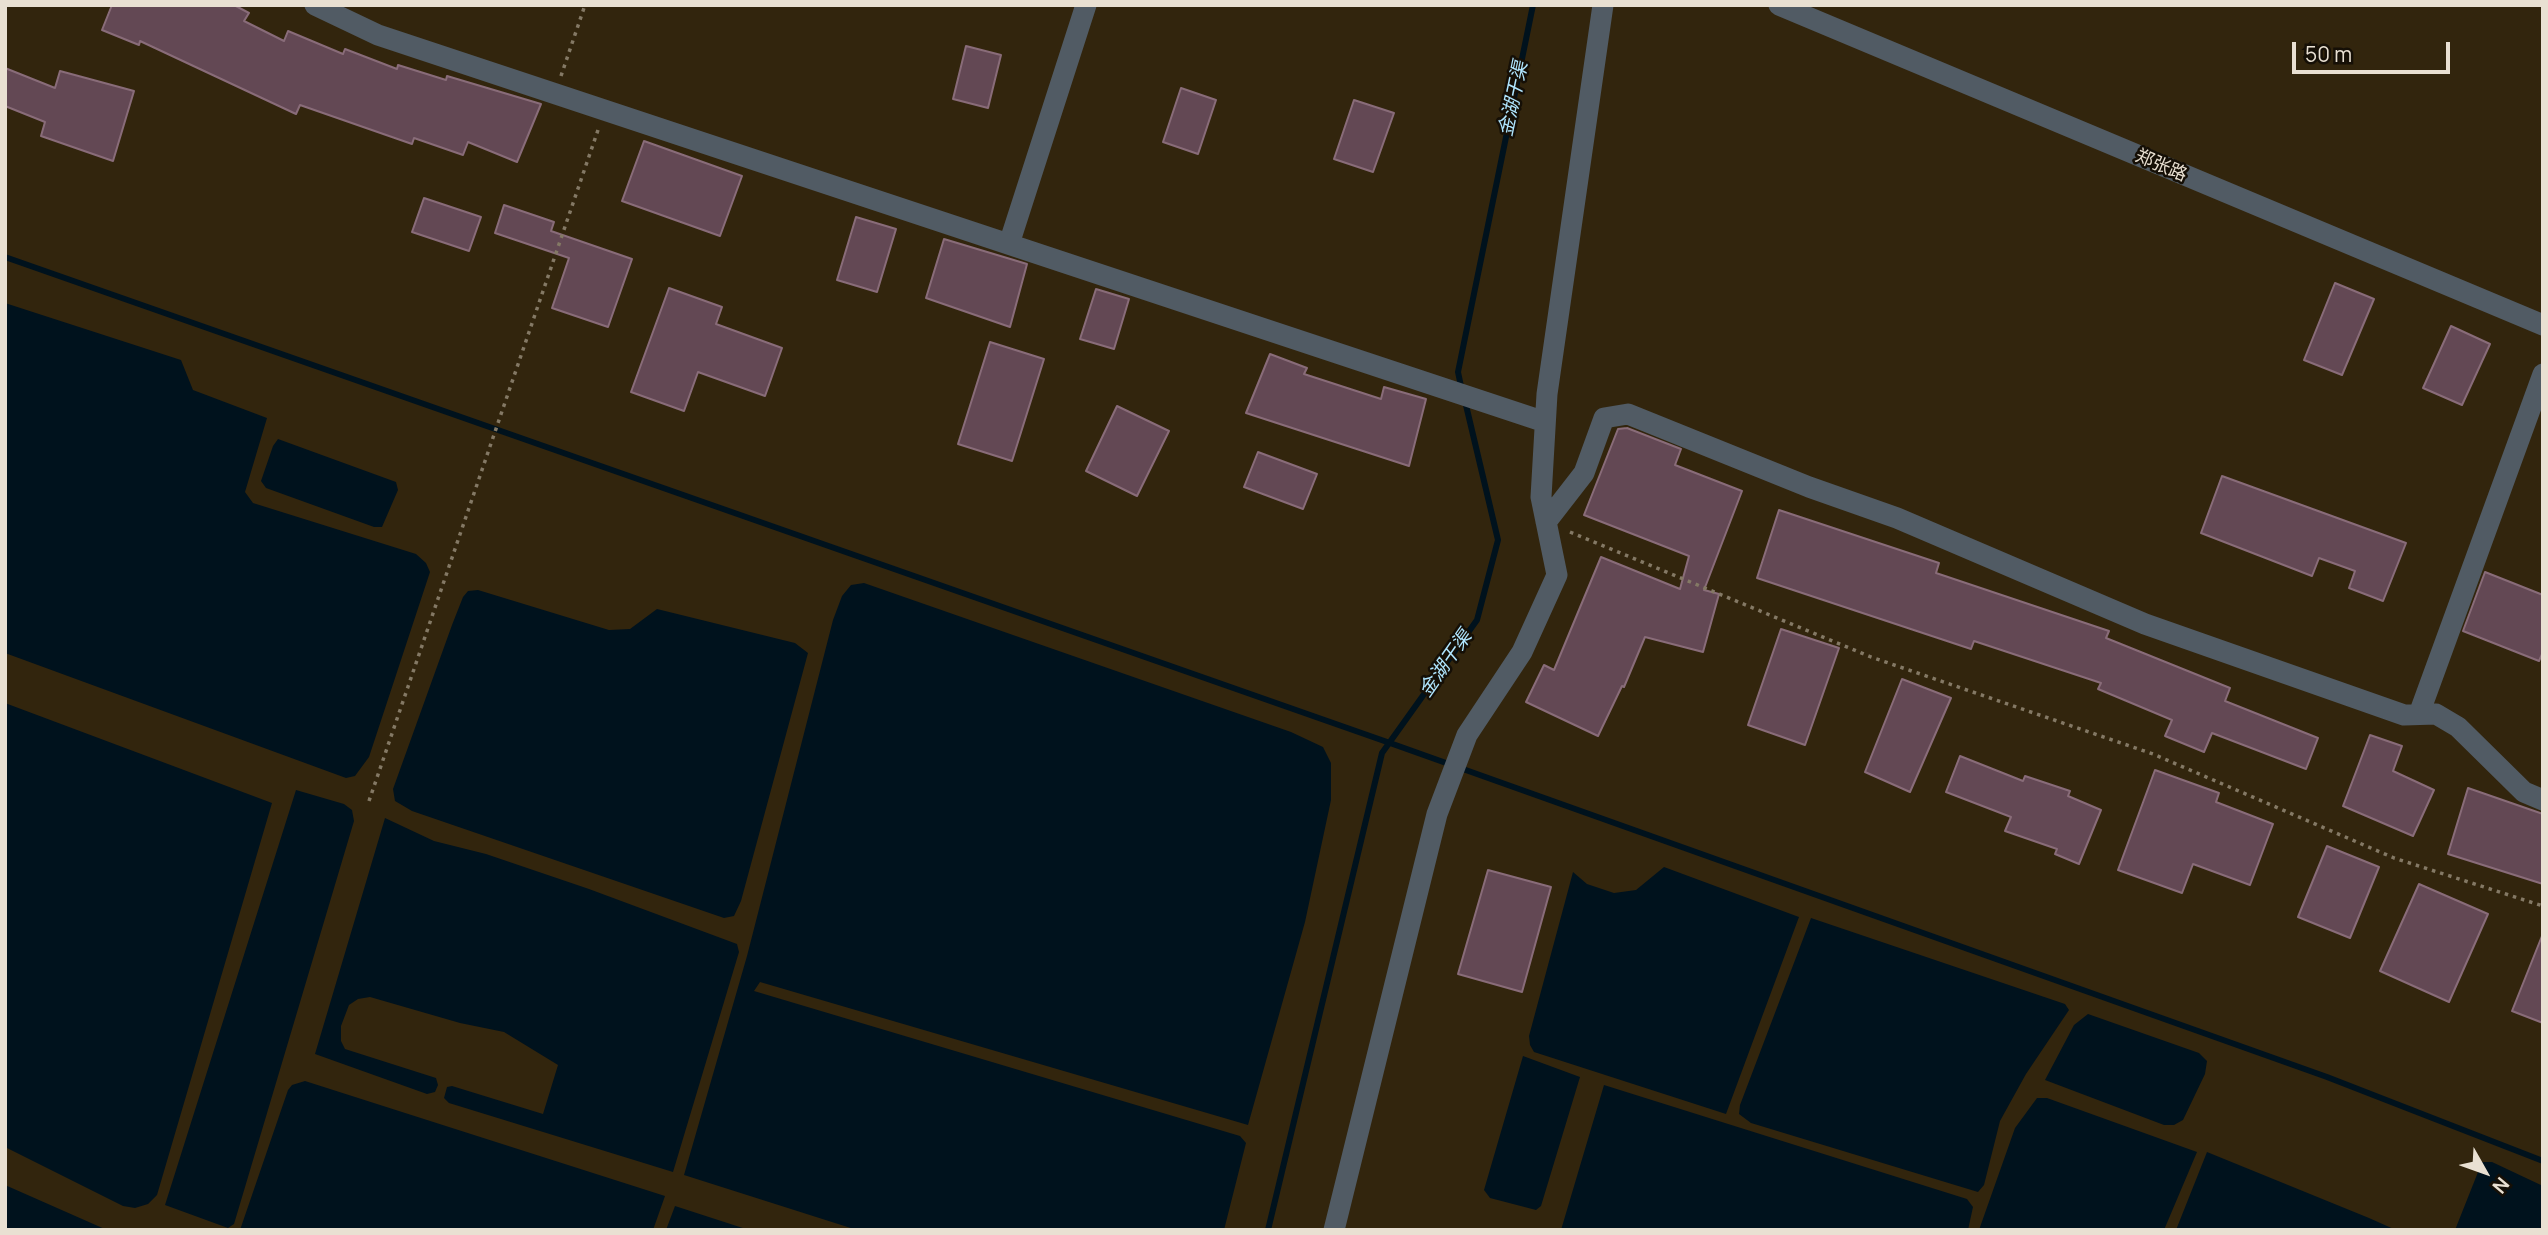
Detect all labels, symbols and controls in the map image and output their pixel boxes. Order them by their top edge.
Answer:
scale bar [2296,28,2454,72]
text: 50 m [2305,40,2352,68]
water label: 金湖干渠 [1495,59,1533,139]
street label: 郑张路 [2132,146,2190,186]
water label: 金湖干渠 [1415,626,1477,702]
north arrow [2450,1137,2520,1207]
text: N [2487,1172,2515,1199]

